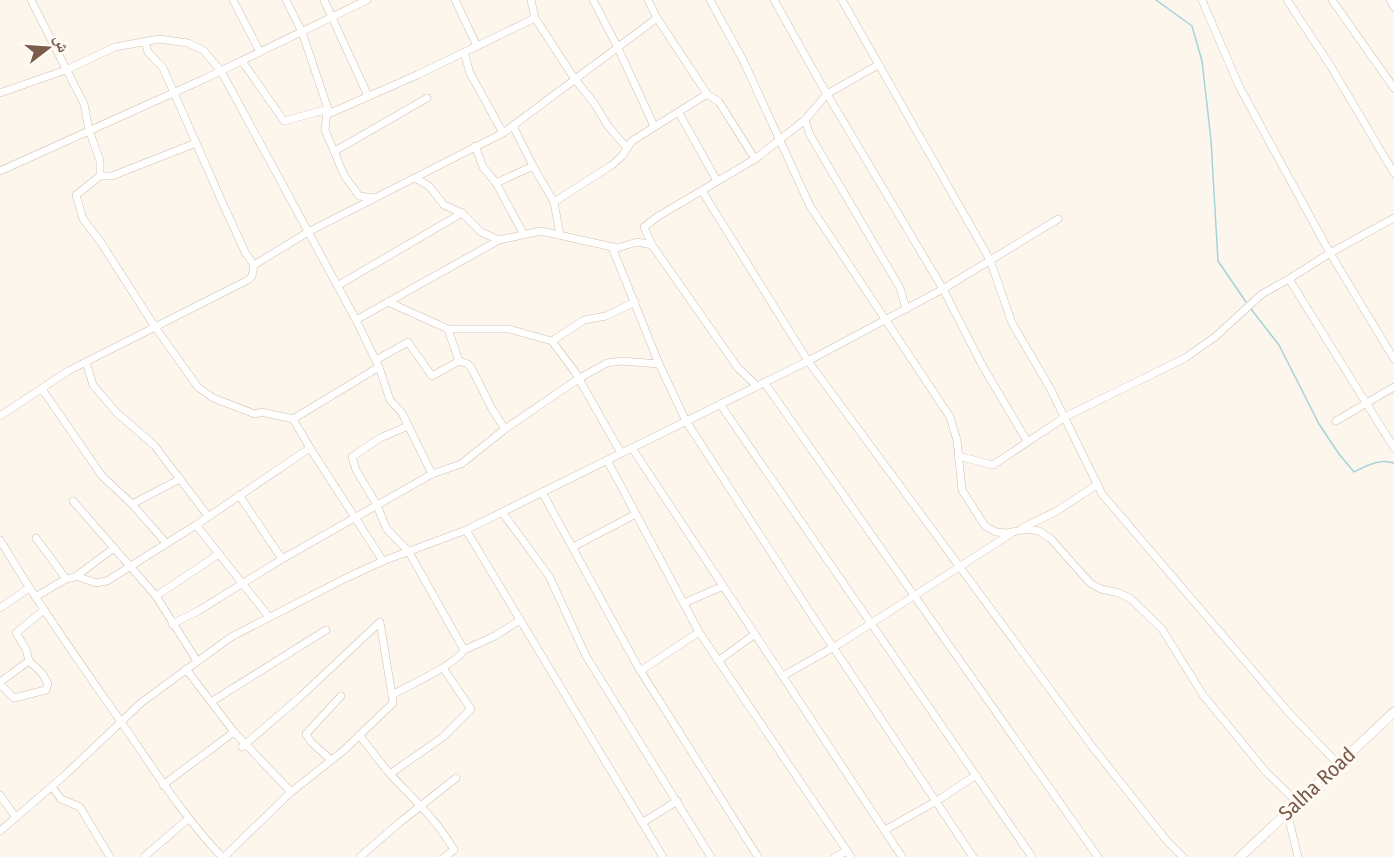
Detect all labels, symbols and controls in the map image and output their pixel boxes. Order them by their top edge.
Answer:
north arrow [18,18,78,78]
text: ش [50,33,73,55]
street label: Salha Road [1273,742,1361,826]

